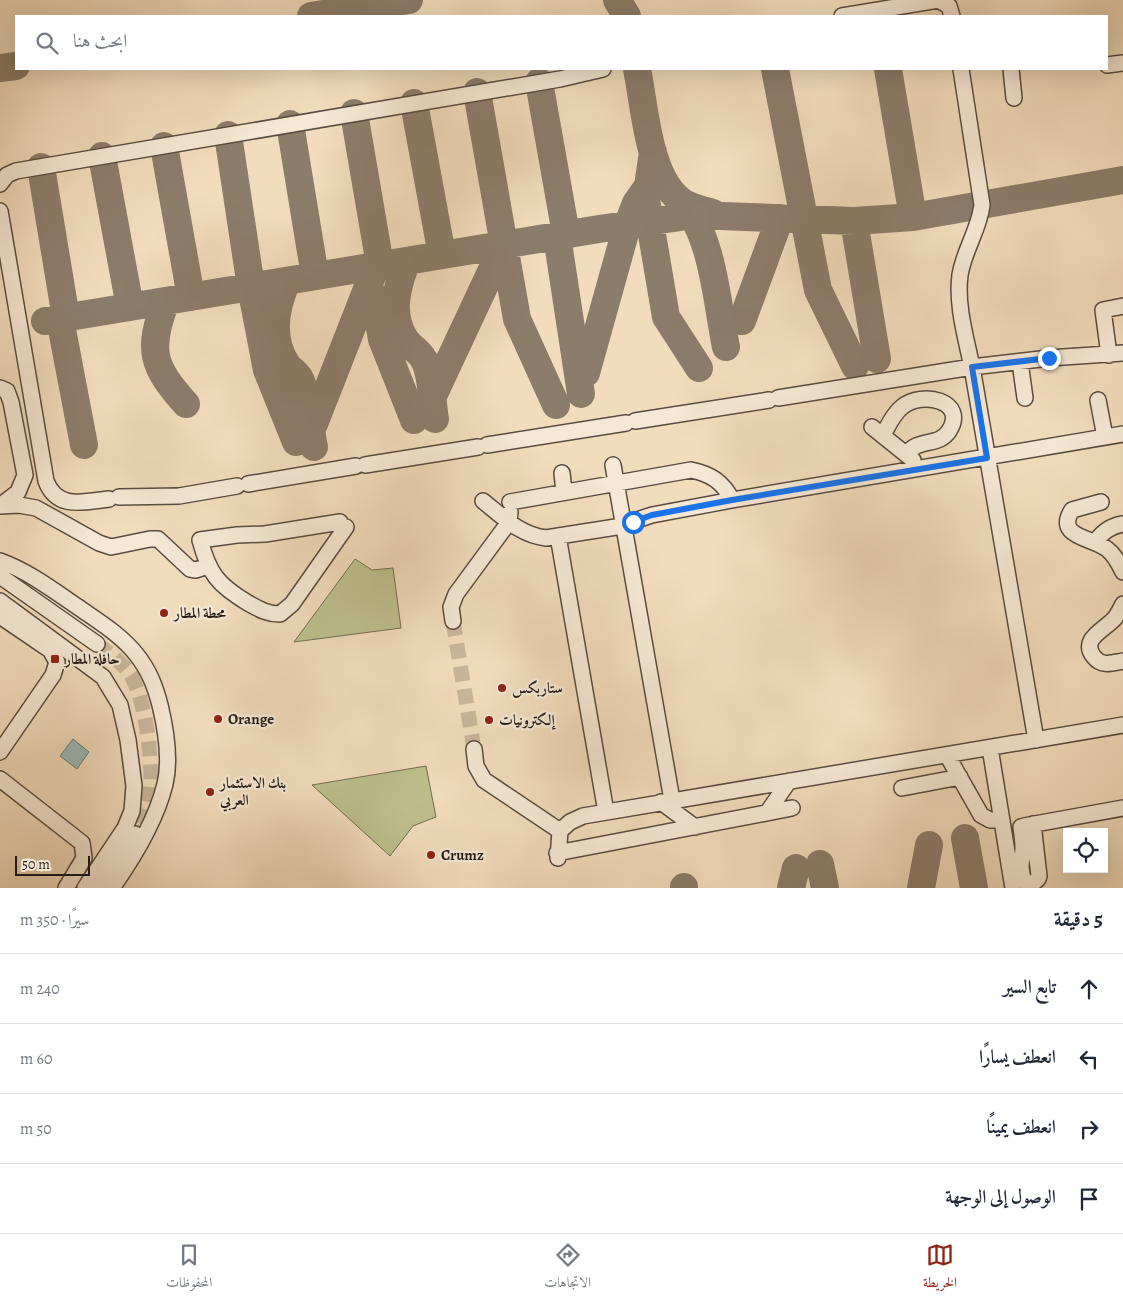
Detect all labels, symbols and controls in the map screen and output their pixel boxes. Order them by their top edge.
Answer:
search box [15,15,1108,70]
text: ابحث هنا [73,28,127,54]
icon: search [33,29,61,57]
route end [1038,347,1061,370]
route start [622,511,645,534]
place label: محطة المطار [172,603,227,623]
marker: محطة المطار [158,607,170,619]
place label: حافلة المطار [63,649,120,669]
marker: حافلة المطار [49,653,61,665]
place label: ستاربكس [512,678,563,698]
marker: ستاربكس [496,682,508,694]
place label: Orange [228,709,274,729]
place label: إلكترونيات [499,710,556,730]
marker: Orange [212,713,224,725]
marker: إلكترونيات [483,714,495,726]
place label: بنك الاستثمار العربي [218,773,286,812]
marker: بنك الاستثمار العربي [204,786,216,798]
map controls [1063,828,1108,873]
button: locate [1063,828,1108,873]
place label: Crumz [441,845,484,865]
marker: Crumz [425,849,437,861]
scale bar [15,853,90,876]
text: 50 m [22,855,50,874]
text: 5 دقيقة [1054,905,1103,933]
text: سيرًا · 350 m [20,909,89,931]
text: تابع السير [1003,974,1056,1000]
icon: ahead [1075,975,1103,1003]
text: 240 m [20,978,60,1000]
text: انعطف يسارًا [979,1044,1056,1070]
icon: left [1075,1045,1103,1073]
text: 60 m [20,1048,52,1070]
text: انعطف يمينًا [986,1114,1056,1140]
icon: right [1075,1115,1103,1143]
text: 50 m [20,1118,52,1140]
text: الوصول إلى الوجهة [945,1184,1056,1210]
icon: arrive [1075,1185,1103,1213]
tab: المحفوظات [166,1241,212,1296]
tab: الاتجاهات [544,1241,591,1296]
tab: الخريطة [923,1241,957,1296]

